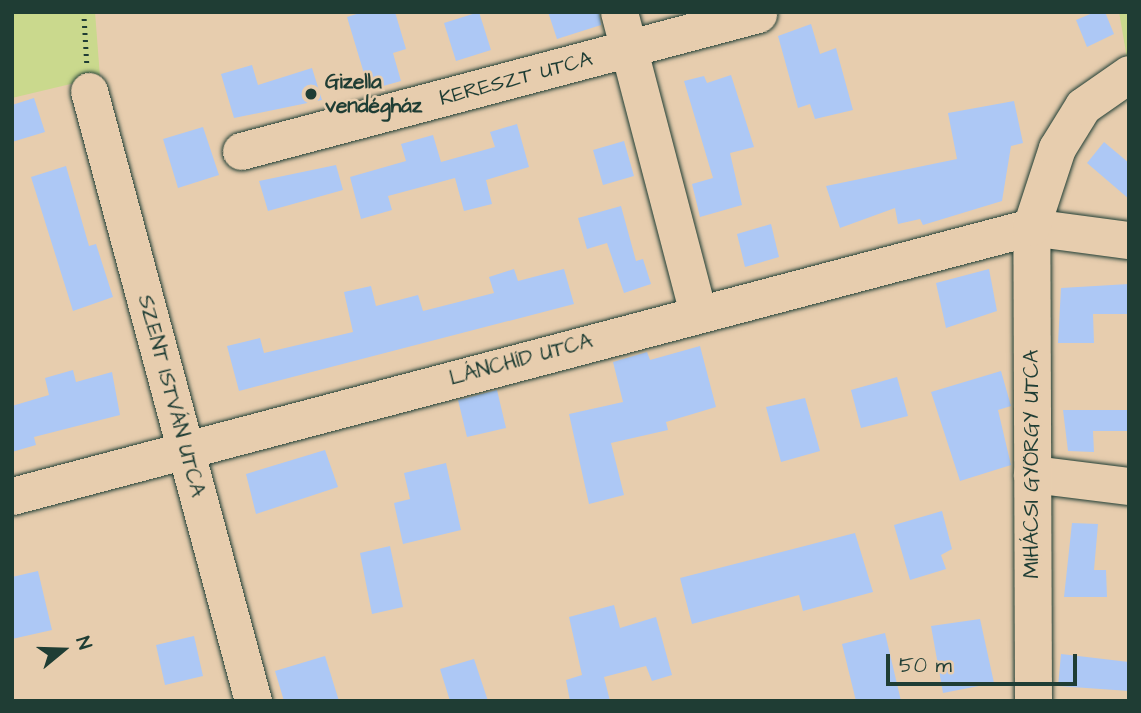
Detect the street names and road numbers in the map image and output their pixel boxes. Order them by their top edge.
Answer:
street label: KERESZT UTCA [437,46,595,112]
street label: SZENT ISTVÁN UTCA [132,292,210,500]
street label: LÁNCHÍD UTCA [447,329,595,391]
street label: MIHÁCSI GYÖRGY UTCA [1019,350,1045,578]

